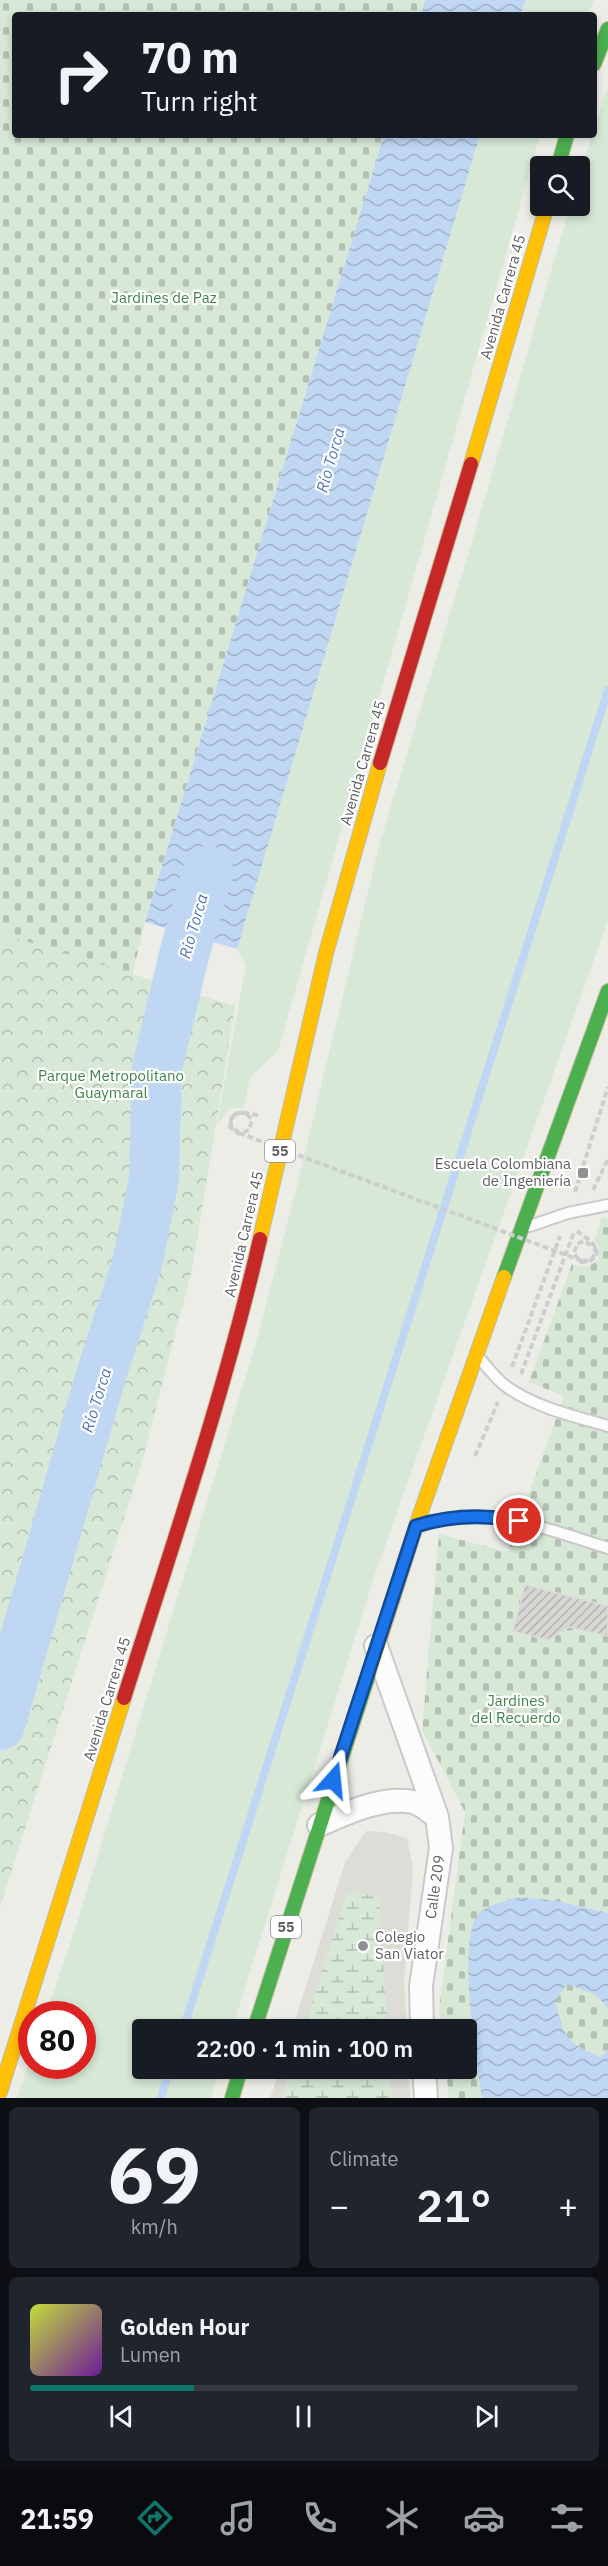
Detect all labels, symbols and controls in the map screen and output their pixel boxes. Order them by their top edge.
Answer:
text: 70 m [141,30,239,85]
icon: right [42,36,120,114]
text: Turn right [141,83,258,118]
map controls [530,156,590,216]
button: search [530,156,590,216]
street label: Avenida Carrera 45 [476,232,529,361]
park label: Jardines de Paz [111,288,217,307]
water label: Río Torca [311,425,349,495]
street label: Avenida Carrera 45 [336,698,389,827]
water label: Río Torca [174,891,212,961]
park label: Parque Metropolitano Guaymaral [38,1066,184,1102]
road number: 55 [265,1140,295,1162]
place label: Escuela Colombiana de Ingeniería [435,1154,571,1190]
marker: Escuela Colombiana de Ingeniería [576,1166,590,1180]
street label: Avenida Carrera 45 [220,1169,267,1299]
water label: Río Torca [77,1365,115,1435]
pin [493,1495,544,1546]
icon: arrive [502,1504,535,1537]
street label: Avenida Carrera 45 [79,1634,134,1763]
park label: Jardines del Recuerdo [472,1691,560,1727]
position arrow [301,1748,365,1812]
street label: Calle 209 [421,1854,448,1920]
road number: 55 [271,1916,301,1938]
place label: Colegio San Viator [375,1927,444,1963]
marker: Colegio San Viator [356,1939,370,1953]
speed limit sign: 80 [18,2001,96,2079]
text: 22:00 · 1 min · 100 m [196,2034,413,2063]
text: 69 [107,2123,201,2224]
text: Climate [330,2145,398,2172]
text: 21° [416,2176,491,2234]
text: − [330,2184,349,2227]
text: + [558,2184,578,2227]
text: km/h [131,2213,178,2240]
text: Golden Hour [120,2312,249,2341]
text: Lumen [120,2341,181,2368]
icon: previous [105,2400,138,2433]
icon: pause [287,2400,320,2433]
icon: next [470,2400,503,2433]
icon: directions [134,2497,176,2539]
icon: music [217,2497,259,2539]
icon: phone [299,2497,341,2539]
icon: climate [381,2497,423,2539]
icon: car [463,2497,505,2539]
icon: filters [546,2497,588,2539]
text: 21:59 [20,2501,94,2536]

